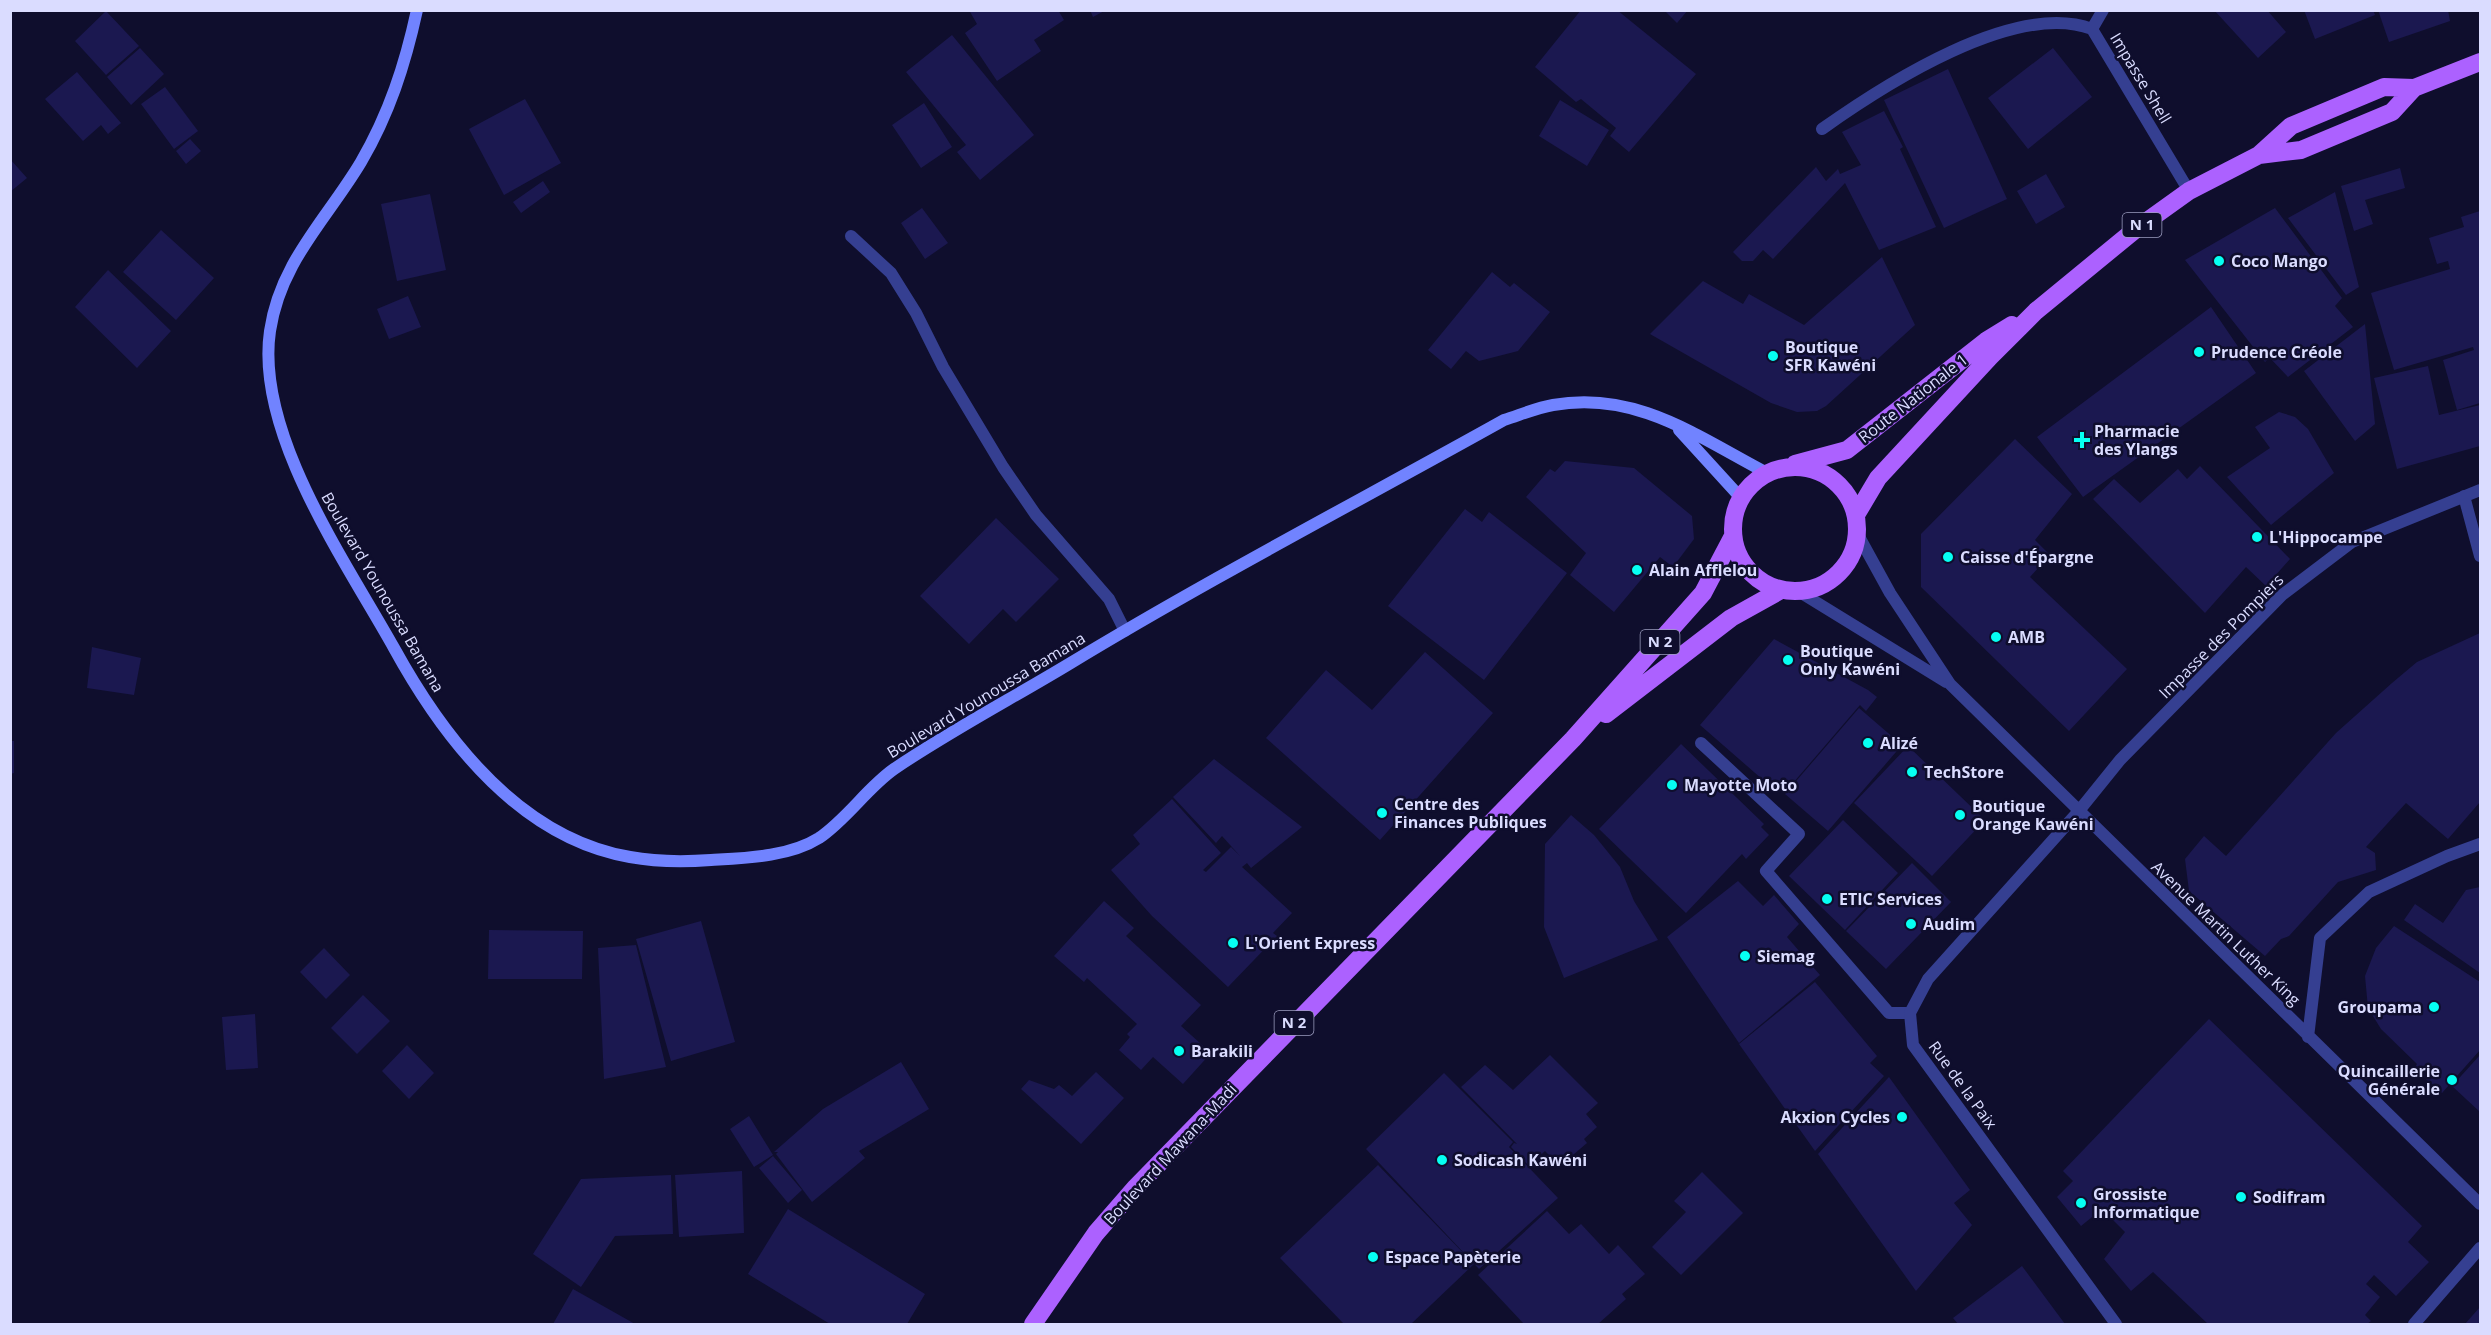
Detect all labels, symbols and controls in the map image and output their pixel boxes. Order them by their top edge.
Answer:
street label: Impasse Shell [2105,29,2177,127]
road number: N 1 [2122,213,2162,237]
place label: Coco Mango [2231,250,2328,272]
marker: Coco Mango [2212,254,2226,268]
place label: Boutique SFR Kawéni [1785,336,1876,376]
place label: Prudence Créole [2211,341,2342,363]
marker: Prudence Créole [2192,345,2206,359]
street label: Route Nationale 1 [1854,348,1972,448]
marker: Boutique SFR Kawéni [1766,349,1780,363]
place label: Pharmacie des Ylangs [2094,420,2179,460]
marker: Pharmacie des Ylangs [2075,433,2089,447]
street label: Boulevard Younoussa Bamana [317,488,449,696]
place label: L'Hippocampe [2269,526,2383,548]
marker: L'Hippocampe [2250,530,2264,544]
place label: Caisse d'Épargne [1960,546,2094,568]
marker: Caisse d'Épargne [1941,550,1955,564]
place label: Alain Afflelou [1649,559,1757,581]
marker: Alain Afflelou [1630,563,1644,577]
street label: Impasse des Pompiers [2154,569,2288,703]
place label: AMB [2008,626,2045,648]
street label: Boulevard Younoussa Bamana [883,627,1089,763]
road number: N 2 [1640,630,1680,654]
marker: AMB [1989,630,2003,644]
place label: Boutique Only Kawéni [1800,640,1900,680]
marker: Boutique Only Kawéni [1781,653,1795,667]
place label: Alizé [1880,732,1918,754]
marker: Alizé [1861,736,1875,750]
place label: TechStore [1924,761,2004,783]
marker: TechStore [1905,765,1919,779]
place label: Mayotte Moto [1684,774,1797,796]
marker: Mayotte Moto [1665,778,1679,792]
place label: Centre des Finances Publiques [1394,793,1547,833]
place label: Boutique Orange Kawéni [1972,795,2094,835]
marker: Centre des Finances Publiques [1375,806,1389,820]
marker: Boutique Orange Kawéni [1953,808,1967,822]
street label: Avenue Martin Luther King [2147,856,2305,1010]
place label: ETIC Services [1839,888,1942,910]
marker: ETIC Services [1820,892,1834,906]
place label: Audim [1923,913,1975,935]
marker: Audim [1904,917,1918,931]
place label: L'Orient Express [1245,932,1375,954]
marker: L'Orient Express [1226,936,1240,950]
place label: Siemag [1757,945,1815,967]
marker: Siemag [1738,949,1752,963]
place label: Groupama [2338,996,2422,1018]
marker: Groupama [2427,1000,2441,1014]
road number: N 2 [1274,1011,1314,1035]
street label: Rue de la Paix [1924,1037,2003,1134]
place label: Barakili [1191,1040,1253,1062]
marker: Barakili [1172,1044,1186,1058]
place label: Quincaillerie Générale [2338,1060,2440,1100]
marker: Quincaillerie Générale [2445,1073,2459,1087]
street label: Boulevard Mawana-Madi [1099,1079,1241,1229]
place label: Akxion Cycles [1781,1106,1890,1128]
marker: Akxion Cycles [1895,1110,1909,1124]
place label: Sodicash Kawéni [1454,1149,1587,1171]
marker: Sodicash Kawéni [1435,1153,1449,1167]
place label: Grossiste Informatique [2093,1183,2199,1223]
place label: Sodifram [2253,1186,2326,1208]
marker: Sodifram [2234,1190,2248,1204]
marker: Grossiste Informatique [2074,1196,2088,1210]
place label: Espace Papèterie [1385,1246,1521,1268]
marker: Espace Papèterie [1366,1250,1380,1264]

